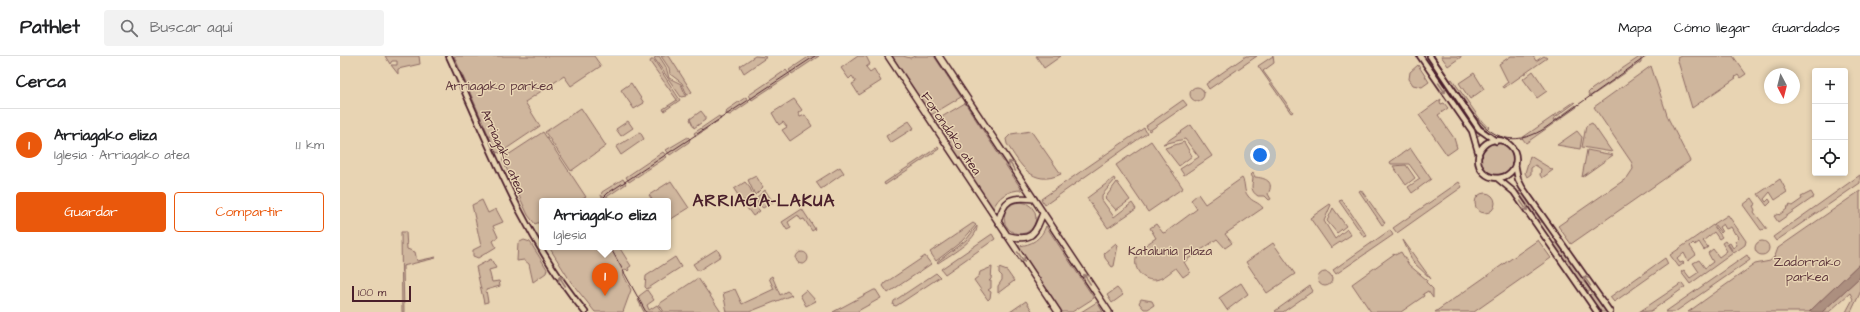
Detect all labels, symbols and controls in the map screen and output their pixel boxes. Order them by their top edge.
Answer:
search box [104,10,384,46]
text: Pathlet [20,14,80,41]
icon: search [118,17,140,39]
text: Buscar aquí [150,17,232,38]
text: Mapa [1618,18,1652,38]
text: Cómo llegar [1674,18,1750,38]
text: Guardados [1772,18,1840,38]
north arrow [1764,68,1800,104]
map controls [1812,68,1848,176]
button: + [1812,68,1848,104]
text: Cerca [16,70,66,94]
park label: Arriagako parkea [445,77,553,96]
one-way arrow [1439,82,1447,94]
street label: Forondako atea [917,88,986,179]
button: − [1812,104,1848,140]
street label: Arriagako atea [476,106,530,197]
text: Arriagako eliza [54,125,157,146]
text: 1 [28,136,30,154]
text: 1.1 km [296,136,324,154]
button: locate [1812,140,1848,176]
your location [1250,145,1270,165]
text: Iglesia · Arriagako atea [54,146,190,164]
one-way arrow [1008,161,1016,172]
district label: ARRIAGA-LAKUA [693,189,836,213]
button: Guardar [16,192,166,232]
button: Compartir [174,192,324,232]
popup [539,198,671,250]
one-way arrow [1520,200,1528,211]
text: Arriagako eliza [554,205,656,226]
text: Iglesia [554,226,586,244]
park label: Katalunia plaza [1128,242,1213,260]
one-way arrow [1017,251,1025,262]
park label: Zadorrako parkea [1773,253,1841,286]
pin: 1 [592,263,618,296]
one-way arrow [1083,274,1091,285]
one-way arrow [558,275,566,286]
one-way arrow [1583,275,1591,286]
scale bar [352,284,411,303]
text: 100 m [358,285,386,300]

